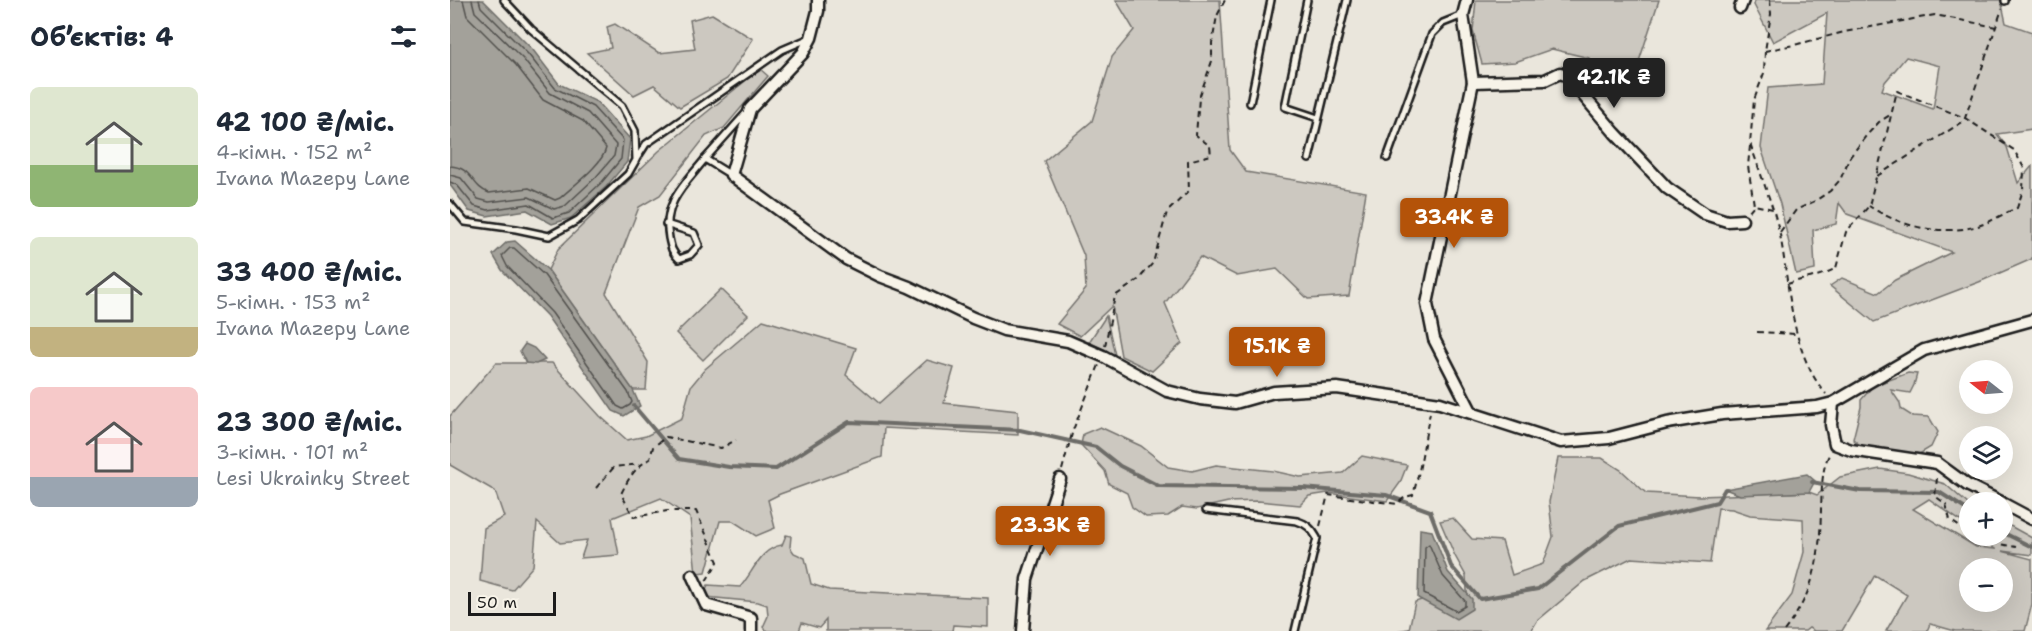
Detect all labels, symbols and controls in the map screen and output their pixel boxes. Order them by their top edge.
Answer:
text: Об’єктів: 4 [30,19,173,54]
icon: filters [387,20,420,53]
pin: 42.1K ₴ [1559,58,1669,109]
text: 42.1K ₴ [1577,64,1651,90]
text: 42 100 ₴/міс. [216,104,395,139]
icon: home [78,111,150,183]
text: 4-кімн. · 152 m² [216,139,372,165]
text: Ivana Mazepy Lane [216,165,410,191]
pin: 33.4K ₴ [1399,198,1509,249]
text: 33.4K ₴ [1414,204,1494,230]
text: 33 400 ₴/міс. [216,254,402,289]
icon: home [78,261,150,333]
text: 5-кімн. · 153 m² [216,289,370,315]
text: Ivana Mazepy Lane [216,315,410,341]
pin: 15.1K ₴ [1222,327,1332,378]
text: 15.1K ₴ [1243,333,1311,359]
north arrow [1959,360,2013,414]
map controls [1959,360,2013,612]
text: 23 300 ₴/міс. [216,404,403,439]
icon: home [78,411,150,483]
button: layers [1959,426,2013,480]
text: 3-кімн. · 101 m² [216,439,368,465]
text: Lesi Ukrainky Street [216,465,410,491]
button: + [1959,492,2013,546]
pin: 23.3K ₴ [995,506,1105,557]
text: 23.3K ₴ [1010,512,1090,538]
button: − [1959,558,2013,612]
scale bar [468,589,556,616]
text: 50 m [477,592,517,613]

